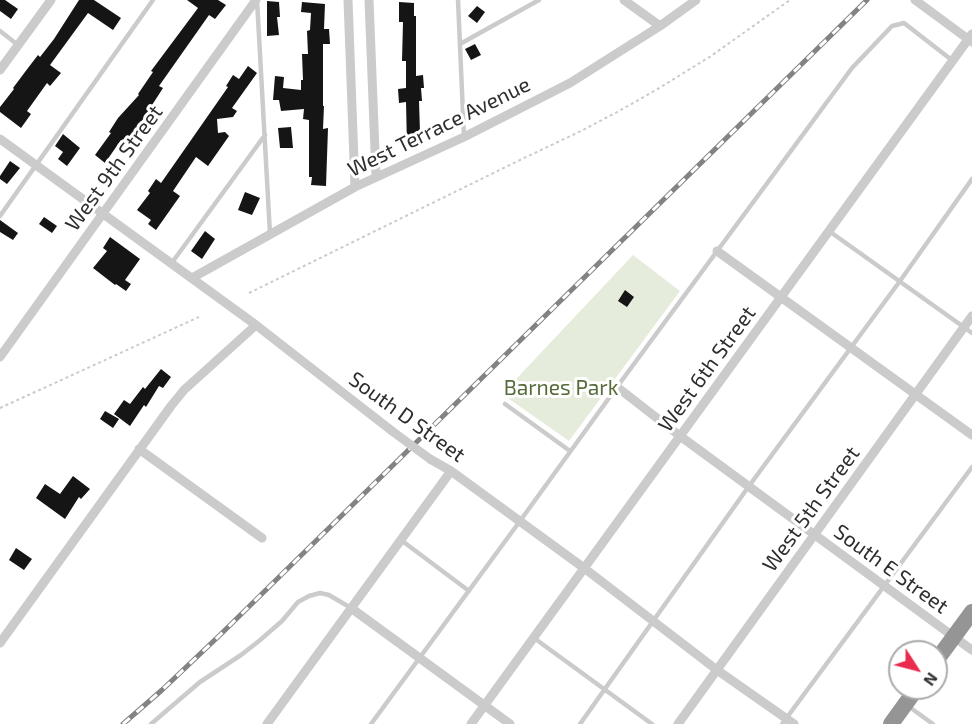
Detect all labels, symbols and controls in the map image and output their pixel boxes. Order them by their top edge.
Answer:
street label: West Terrace Avenue [344,72,534,182]
street label: West 9th Street [60,100,168,236]
street label: West 6th Street [653,301,761,437]
street label: South D Street [344,366,470,468]
park label: Barnes Park [504,375,618,401]
street label: West 5th Street [757,441,865,577]
street label: South E Street [829,519,953,619]
north arrow [888,640,948,700]
text: N [920,669,942,690]

